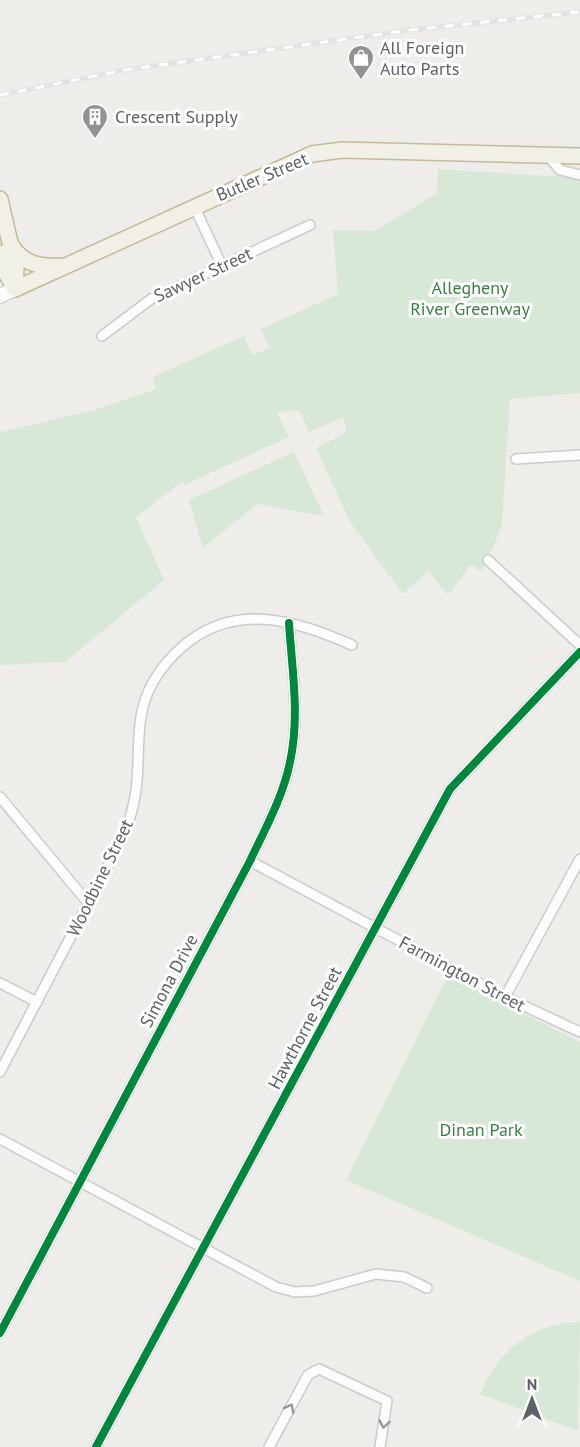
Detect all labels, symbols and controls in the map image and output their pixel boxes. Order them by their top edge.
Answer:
place label: All Foreign Auto Parts [380,36,464,80]
shop icon: All Foreign Auto Parts [346,43,376,81]
building icon: Crescent Supply [80,102,110,140]
place label: Crescent Supply [115,105,238,128]
street label: Butler Street [212,147,311,206]
street label: Sawyer Street [150,242,256,307]
park label: Allegheny River Greenway [410,276,530,320]
street label: Woodbine Street [61,815,138,940]
street label: Simona Drive [134,930,203,1031]
street label: Farmington Street [395,931,529,1016]
street label: Hawthorne Street [263,962,347,1093]
park label: Dinan Park [439,1118,523,1141]
north arrow [502,1369,562,1429]
text: N [527,1374,537,1394]
one-way arrow [283,1404,294,1414]
one-way arrow [379,1419,391,1429]

